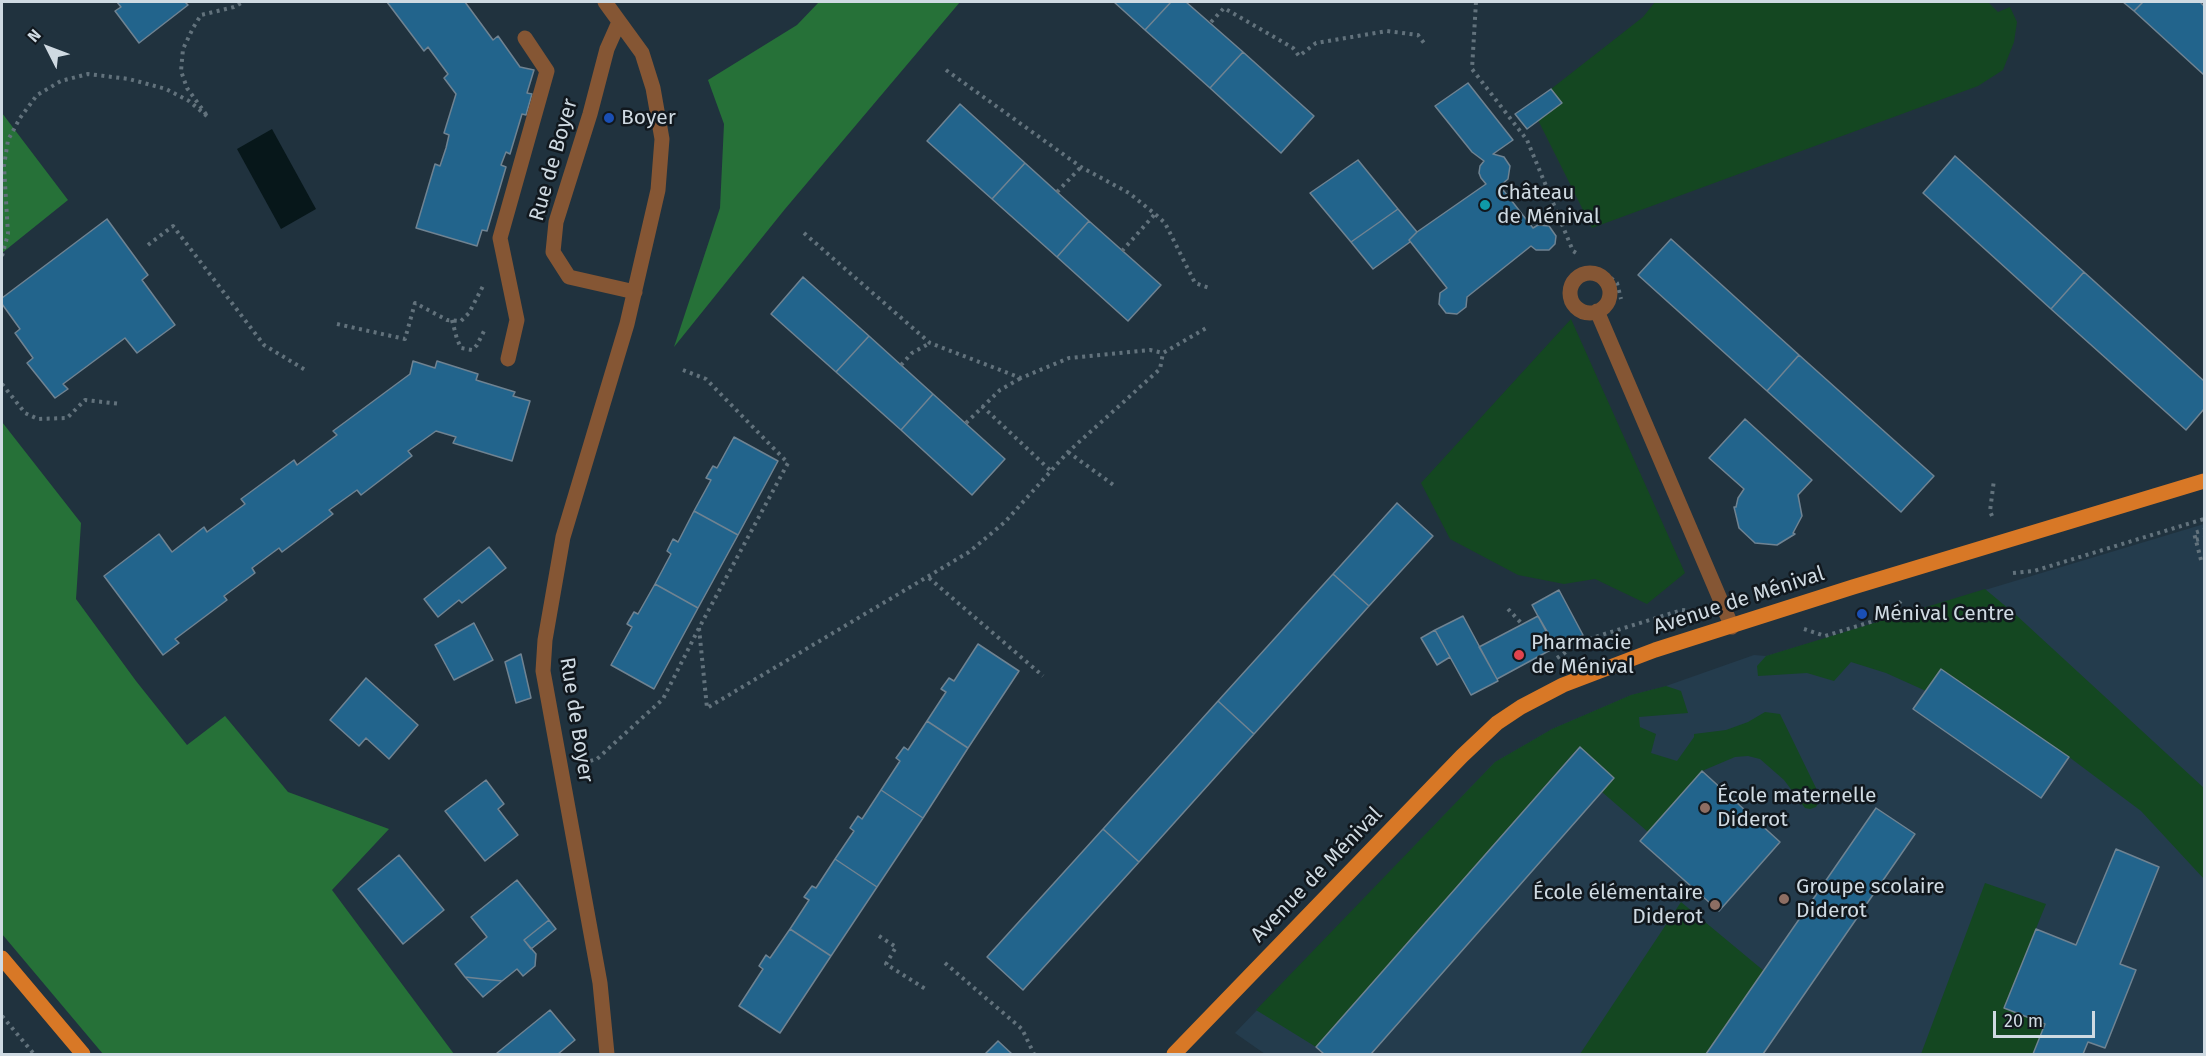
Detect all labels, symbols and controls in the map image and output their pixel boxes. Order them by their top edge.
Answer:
north arrow [18,18,78,78]
text: N [24,25,45,46]
street label: Rue de Boyer [524,96,584,224]
place label: Boyer [621,105,676,131]
marker: Boyer [602,111,616,125]
place label: Château de Ménival [1497,180,1600,230]
marker: Château de Ménival [1478,198,1492,212]
street label: Avenue de Ménival [1650,561,1828,641]
place label: Ménival Centre [1874,601,2015,627]
marker: Ménival Centre [1855,607,1869,621]
place label: Pharmacie de Ménival [1531,630,1634,680]
marker: Pharmacie de Ménival [1512,648,1526,662]
street label: Rue de Boyer [554,656,598,784]
place label: École maternelle Diderot [1717,783,1876,833]
marker: École maternelle Diderot [1698,801,1712,815]
street label: Avenue de Ménival [1246,802,1388,948]
place label: Groupe scolaire Diderot [1796,874,1945,924]
place label: École élémentaire Diderot [1533,880,1703,930]
marker: Groupe scolaire Diderot [1777,892,1791,906]
marker: École élémentaire Diderot [1708,898,1722,912]
scale bar [1996,999,2098,1037]
text: 20 m [2004,1010,2043,1032]

